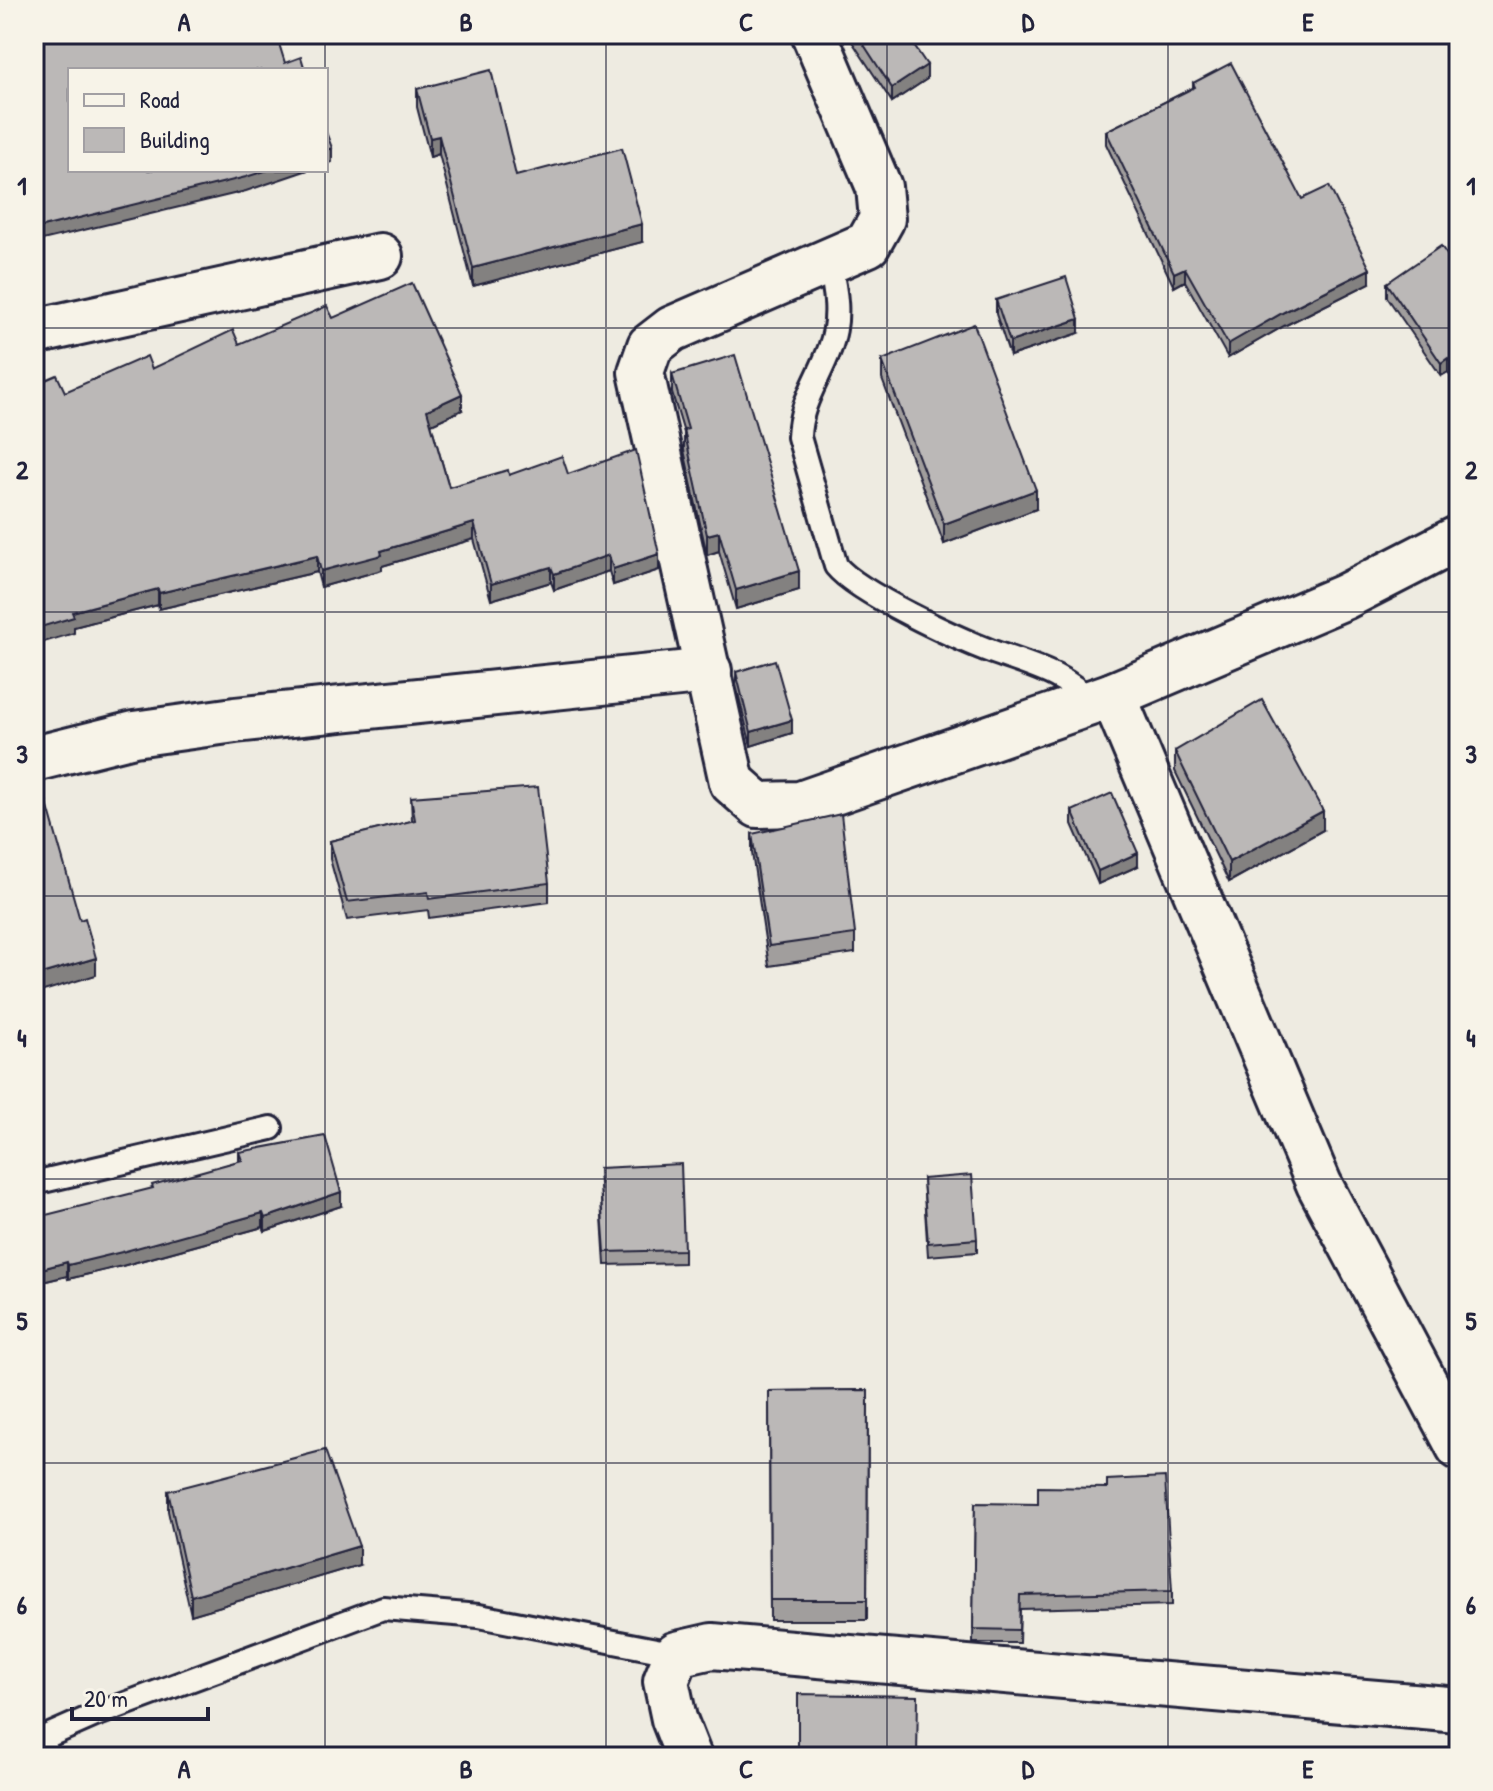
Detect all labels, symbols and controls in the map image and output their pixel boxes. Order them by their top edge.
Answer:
text: A [178,4,191,39]
text: B [459,4,473,39]
text: C [739,4,753,39]
text: D [1022,4,1035,39]
text: E [1302,4,1314,39]
legend [68,68,328,172]
text: Road [140,83,179,115]
text: Building [140,123,210,155]
text: 1 [17,168,27,203]
text: 1 [1466,168,1476,203]
text: 2 [16,452,29,487]
text: 2 [1465,452,1478,487]
text: 3 [16,736,28,771]
text: 3 [1465,736,1477,771]
text: 4 [17,1020,27,1055]
text: 4 [1466,1020,1476,1055]
text: 5 [17,1303,28,1338]
text: 5 [1466,1303,1477,1338]
text: 6 [17,1587,28,1622]
text: 6 [1466,1587,1477,1622]
scale bar [72,1671,208,1721]
text: 20 m [84,1682,128,1714]
text: A [178,1751,191,1786]
text: B [459,1751,473,1786]
text: C [739,1751,753,1786]
text: D [1022,1751,1035,1786]
text: E [1302,1751,1314,1786]

